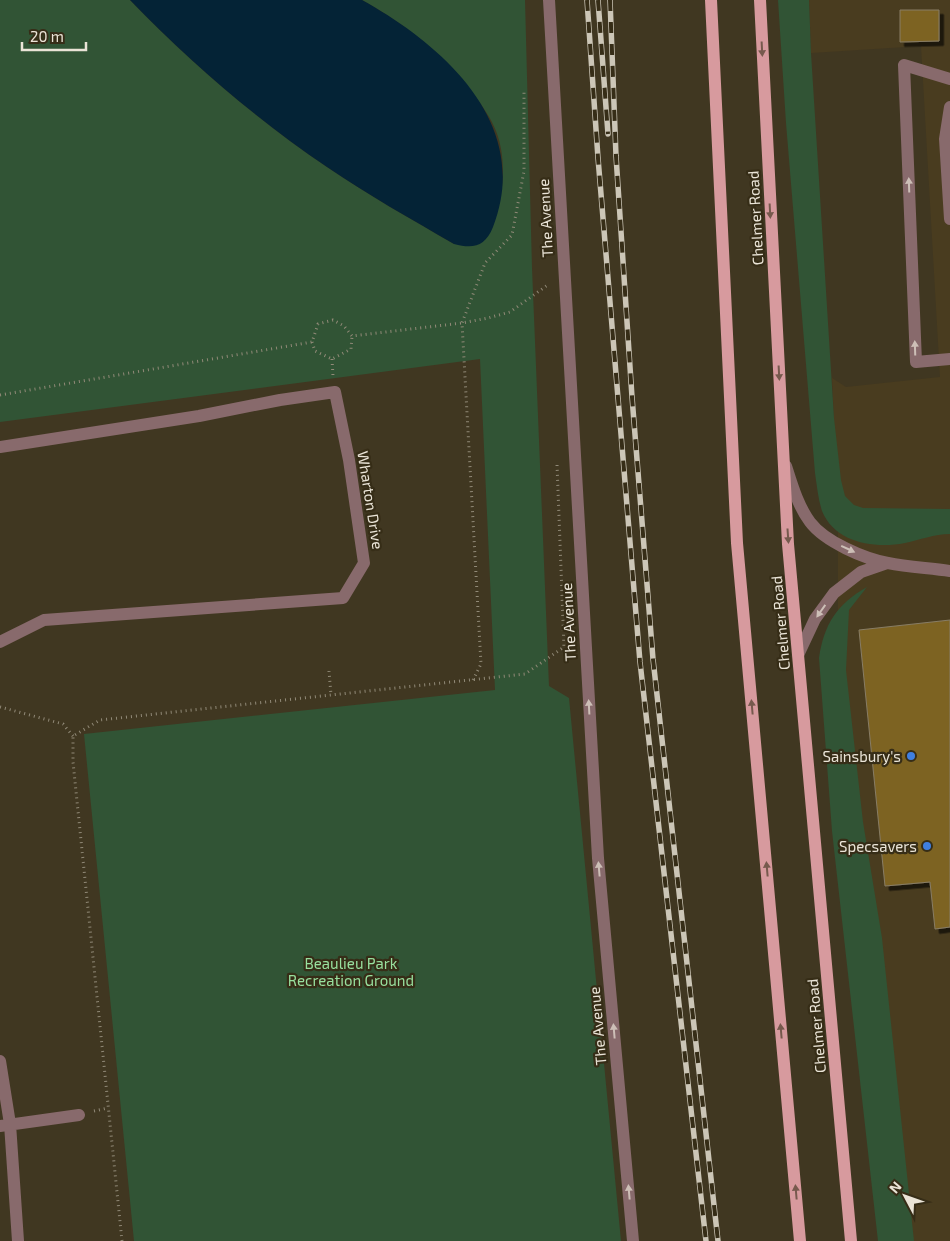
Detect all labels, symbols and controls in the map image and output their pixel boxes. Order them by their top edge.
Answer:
scale bar [22,20,86,52]
text: 20 m [30,27,64,45]
one-way arrow [759,41,767,57]
street label: Chelmer Road [744,170,766,266]
one-way arrow [905,177,913,193]
street label: The Avenue [534,178,556,258]
one-way arrow [767,203,775,219]
one-way arrow [911,339,919,355]
one-way arrow [775,366,783,382]
street label: Wharton Drive [354,450,388,550]
one-way arrow [784,528,792,544]
one-way arrow [841,545,855,553]
street label: Chelmer Road [767,575,793,671]
street label: The Avenue [557,582,579,662]
one-way arrow [816,604,826,617]
one-way arrow [585,698,593,714]
one-way arrow [748,699,756,715]
place label: Sainsbury's [822,747,901,765]
marker: Sainsbury's [905,750,917,762]
place label: Specsavers [839,837,917,855]
marker: Specsavers [921,840,933,852]
one-way arrow [763,860,771,876]
one-way arrow [595,861,603,877]
park label: Beaulieu Park Recreation Ground [288,954,414,989]
street label: Chelmer Road [803,978,829,1074]
street label: The Avenue [585,986,609,1066]
one-way arrow [610,1022,618,1038]
one-way arrow [777,1022,785,1038]
north arrow [880,1171,930,1221]
text: N [885,1178,905,1197]
one-way arrow [625,1184,633,1200]
one-way arrow [792,1184,800,1200]

